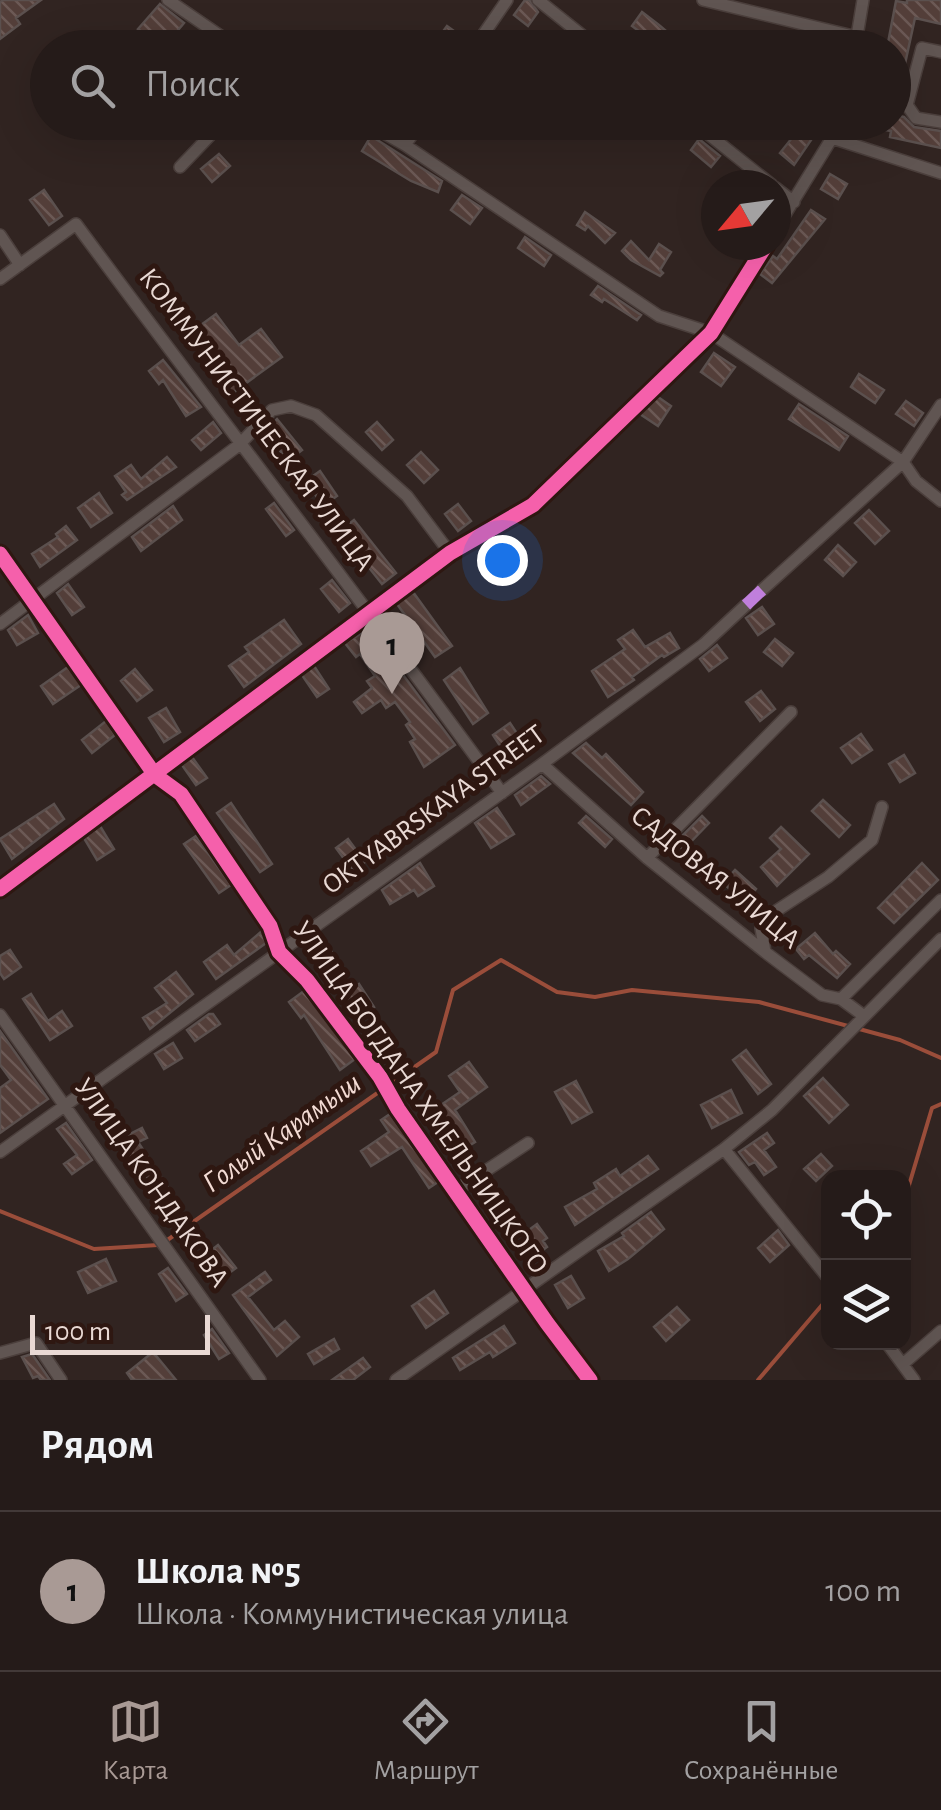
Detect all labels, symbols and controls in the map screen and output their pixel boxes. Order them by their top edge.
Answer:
search box [30,30,911,140]
icon: search [65,58,120,113]
text: Поиск [145,66,240,104]
north arrow [701,170,791,260]
street label: КОММУНИСТИЧЕСКАЯ УЛИЦА [133,263,379,577]
your location [477,535,528,586]
pin: 1 [360,612,424,694]
street label: OKTYABRSKAYA STREET [318,720,550,900]
street label: САДОВАЯ УЛИЦА [625,802,805,954]
street label: УЛИЦА БОГДАНА ХМЕЛЬНИЦКОГО [287,917,553,1279]
water label: Голый Карамыш [198,1068,366,1198]
street label: УЛИЦА КОНДАКОВА [68,1074,234,1292]
map controls [821,1170,911,1350]
button: locate [821,1170,911,1260]
button: layers [821,1260,911,1350]
scale bar [30,1310,210,1354]
text: 100 m [45,1318,111,1346]
text: Рядом [40,1424,154,1466]
text: Школа №5 [135,1553,301,1591]
text: 1 [67,1575,78,1607]
text: 100 m [825,1575,901,1607]
text: Школа · Коммунистическая улица [135,1598,569,1630]
tab: Карта [103,1694,168,1788]
tab: Маршрут [373,1694,479,1788]
tab: Сохранённые [684,1694,838,1788]

